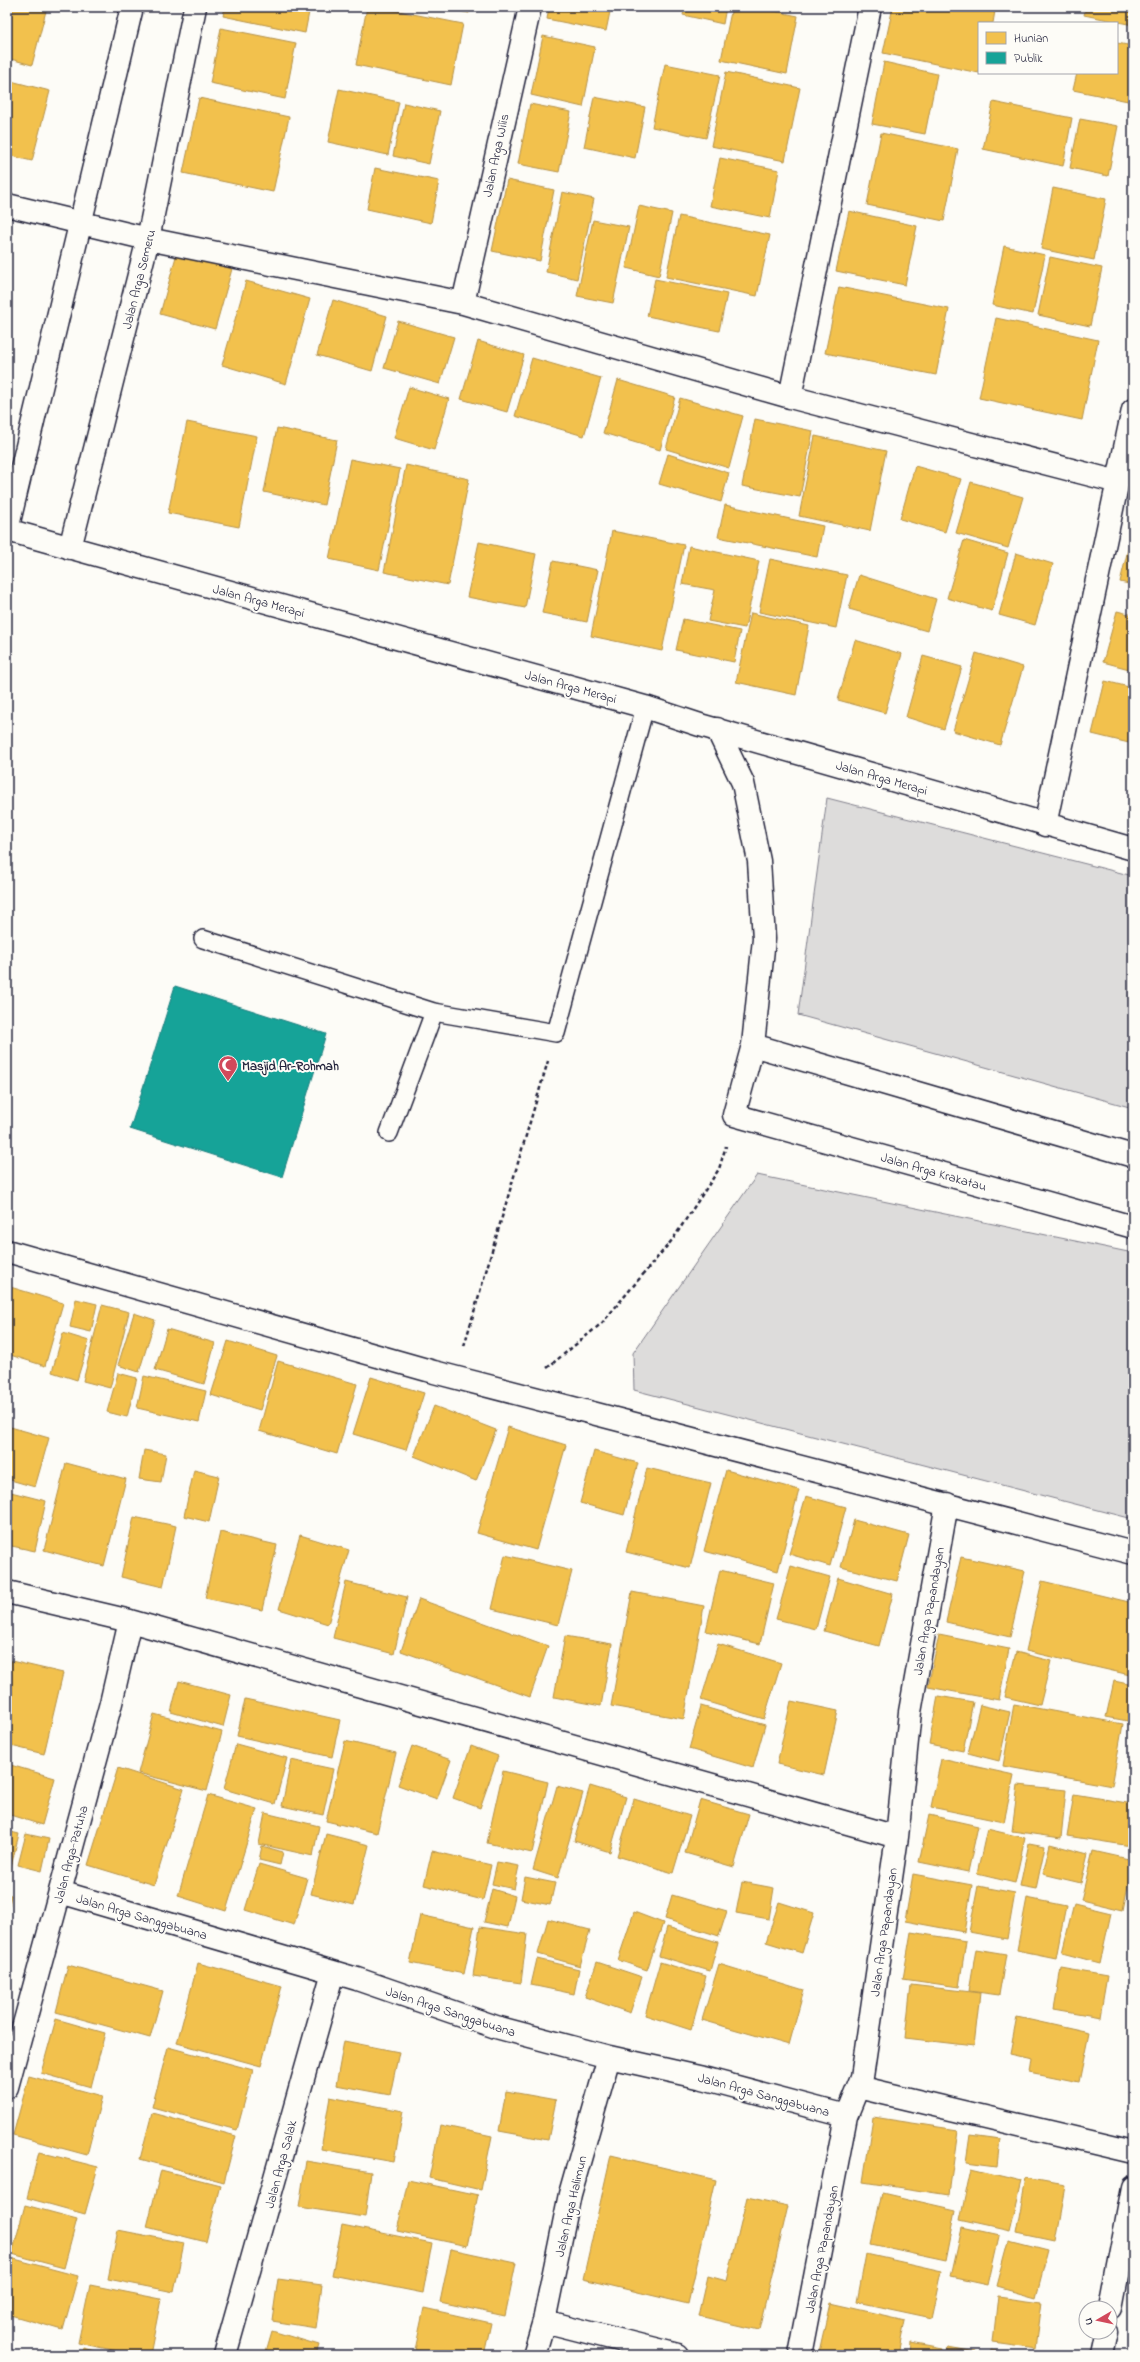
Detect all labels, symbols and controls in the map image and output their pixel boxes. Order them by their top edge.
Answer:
legend [978,22,1118,74]
text: Hunian [1014,30,1048,48]
text: Publik [1014,50,1043,68]
street label: Jalan Arga Wilis [478,112,516,199]
street label: Jalan Arga Semeru [118,228,162,331]
street label: Jalan Arga Merapi [210,580,307,624]
street label: Jalan Arga Merapi [522,666,619,710]
street label: Jalan Arga Merapi [833,756,930,802]
mosque icon: Masjid Ar-Rohmah [217,1054,239,1082]
place label: Masjid Ar-Rohmah [242,1057,339,1076]
street label: Jalan Arga Krakatau [878,1148,989,1198]
street label: Jalan Arga Papandayan [909,1546,951,1677]
street label: Jalan Arga-Patuha [49,1803,95,1906]
street label: Jalan Arga Papandayan [866,1867,904,1998]
street label: Jalan Arga Sanggabuana [74,1890,209,1946]
street label: Jalan Arga Sanggabuana [383,1982,518,2043]
street label: Jalan Arga Sanggabuana [695,2069,832,2123]
street label: Jalan Arga Salak [261,2118,303,2211]
street label: Jalan Arga Halimun [551,2154,593,2259]
street label: Jalan Arga Papandayan [801,2184,845,2315]
north arrow [1078,2300,1118,2340]
text: U [1081,2317,1098,2326]

